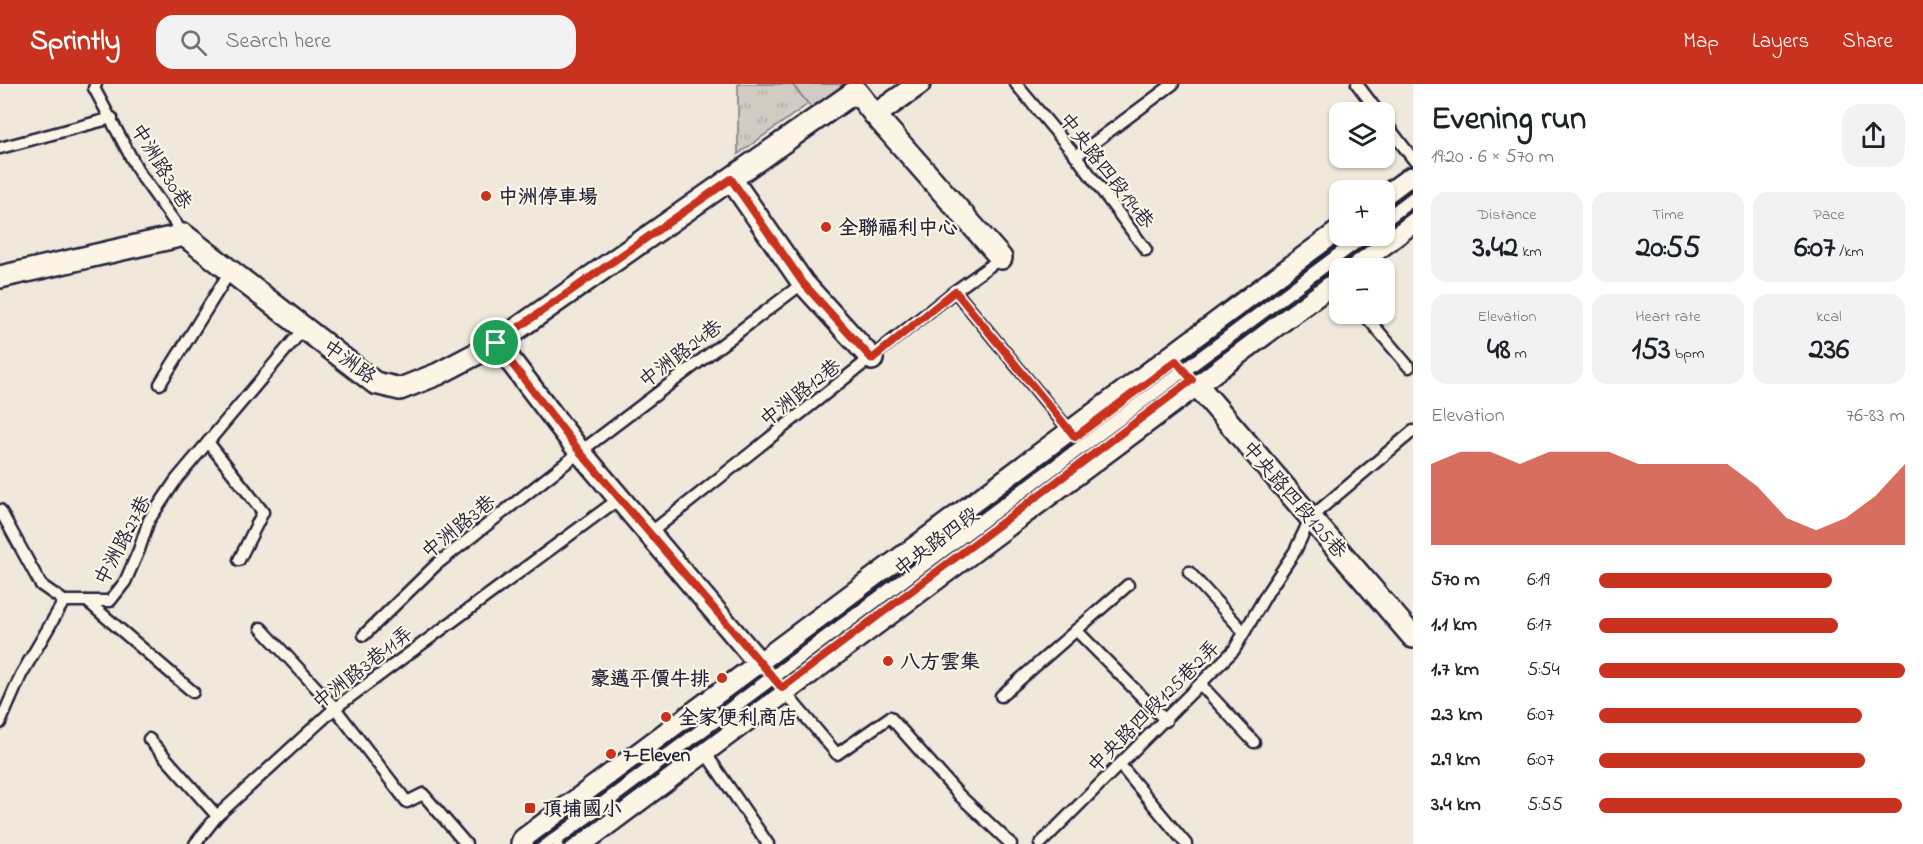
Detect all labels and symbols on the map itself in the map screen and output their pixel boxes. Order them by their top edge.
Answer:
street label: 中央路四段194巷 [1050,107,1160,237]
street label: 中洲路30巷 [122,119,198,217]
place label: 中洲停車場 [498,184,598,213]
marker: 中洲停車場 [479,189,493,203]
place label: 全聯福利中心 [838,215,958,244]
marker: 全聯福利中心 [819,220,833,234]
street label: 中洲路24巷 [634,313,730,396]
pin [470,317,521,368]
street label: 中洲路 [316,334,382,393]
street label: 中洲路12巷 [755,352,849,435]
street label: 中央路四段125巷 [1234,435,1353,567]
street label: 中洲路3巷 [416,488,504,567]
street label: 中洲路27巷 [88,490,161,591]
street label: 中央路四段 [889,501,986,585]
street label: 中洲路3巷11弄 [307,620,420,718]
street label: 中央路四段125巷2弄 [1082,635,1228,781]
place label: 八方雲集 [900,649,980,678]
marker: 八方雲集 [881,654,895,668]
place label: 豪邁平價牛排 [590,666,710,695]
marker: 豪邁平價牛排 [715,671,729,685]
place label: 全家便利商店 [678,705,798,734]
marker: 全家便利商店 [659,710,673,724]
place label: 7-Eleven [623,742,690,771]
marker: 7-Eleven [604,747,618,761]
place label: 頂埔國小 [542,796,622,825]
marker: 頂埔國小 [523,801,537,815]

